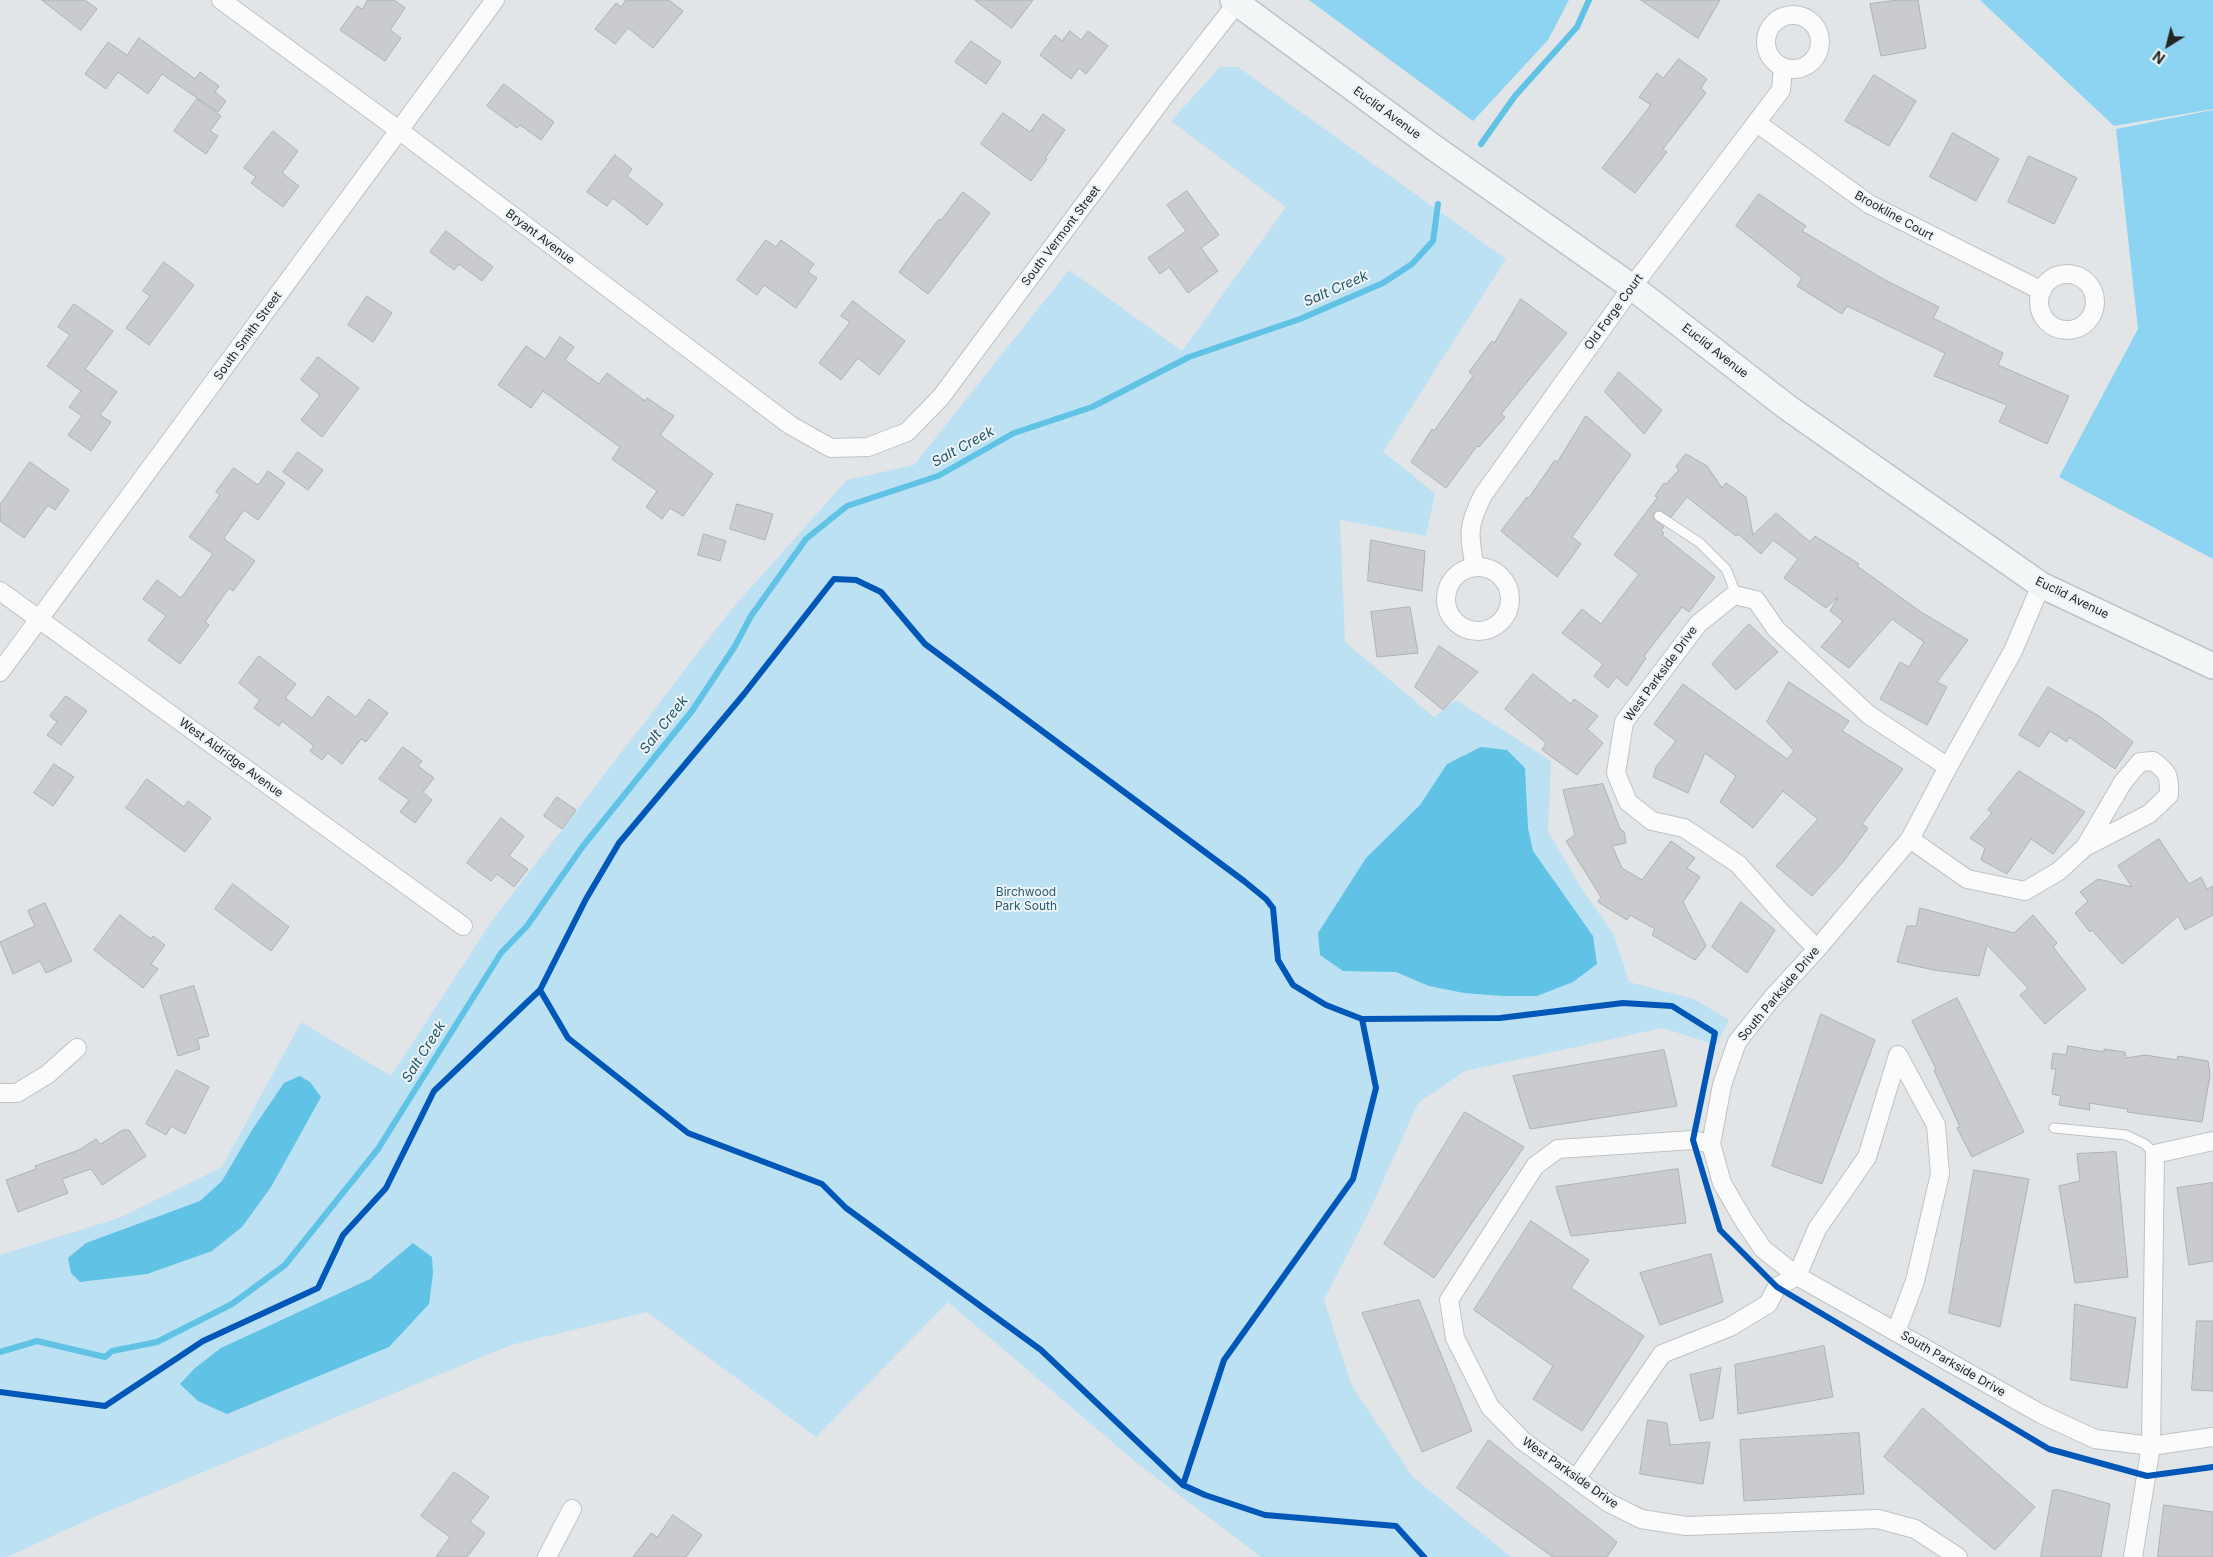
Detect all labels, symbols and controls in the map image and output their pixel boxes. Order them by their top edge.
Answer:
north arrow [2143,20,2193,70]
text: N [2150,48,2168,68]
street label: Euclid Avenue [1350,84,1424,142]
street label: South Vermont Street [1019,183,1103,289]
street label: Brookline Court [1852,188,1936,244]
street label: Bryant Avenue [503,206,577,268]
water label: Salt Creek [1301,267,1371,311]
street label: Old Forge Court [1582,271,1646,353]
street label: South Smith Street [211,289,285,383]
street label: Euclid Avenue [1679,321,1751,381]
water label: Salt Creek [929,423,997,471]
street label: Euclid Avenue [2033,574,2111,622]
street label: West Parkside Drive [1622,624,1700,724]
water label: Salt Creek [636,693,692,757]
street label: West Aldridge Avenue [176,715,286,801]
park label: Birchwood Park South [995,885,1057,913]
street label: South Parkside Drive [1735,944,1823,1044]
water label: Salt Creek [399,1018,449,1086]
street label: South Parkside Drive [1898,1328,2008,1400]
street label: West Parkside Drive [1519,1434,1621,1512]

